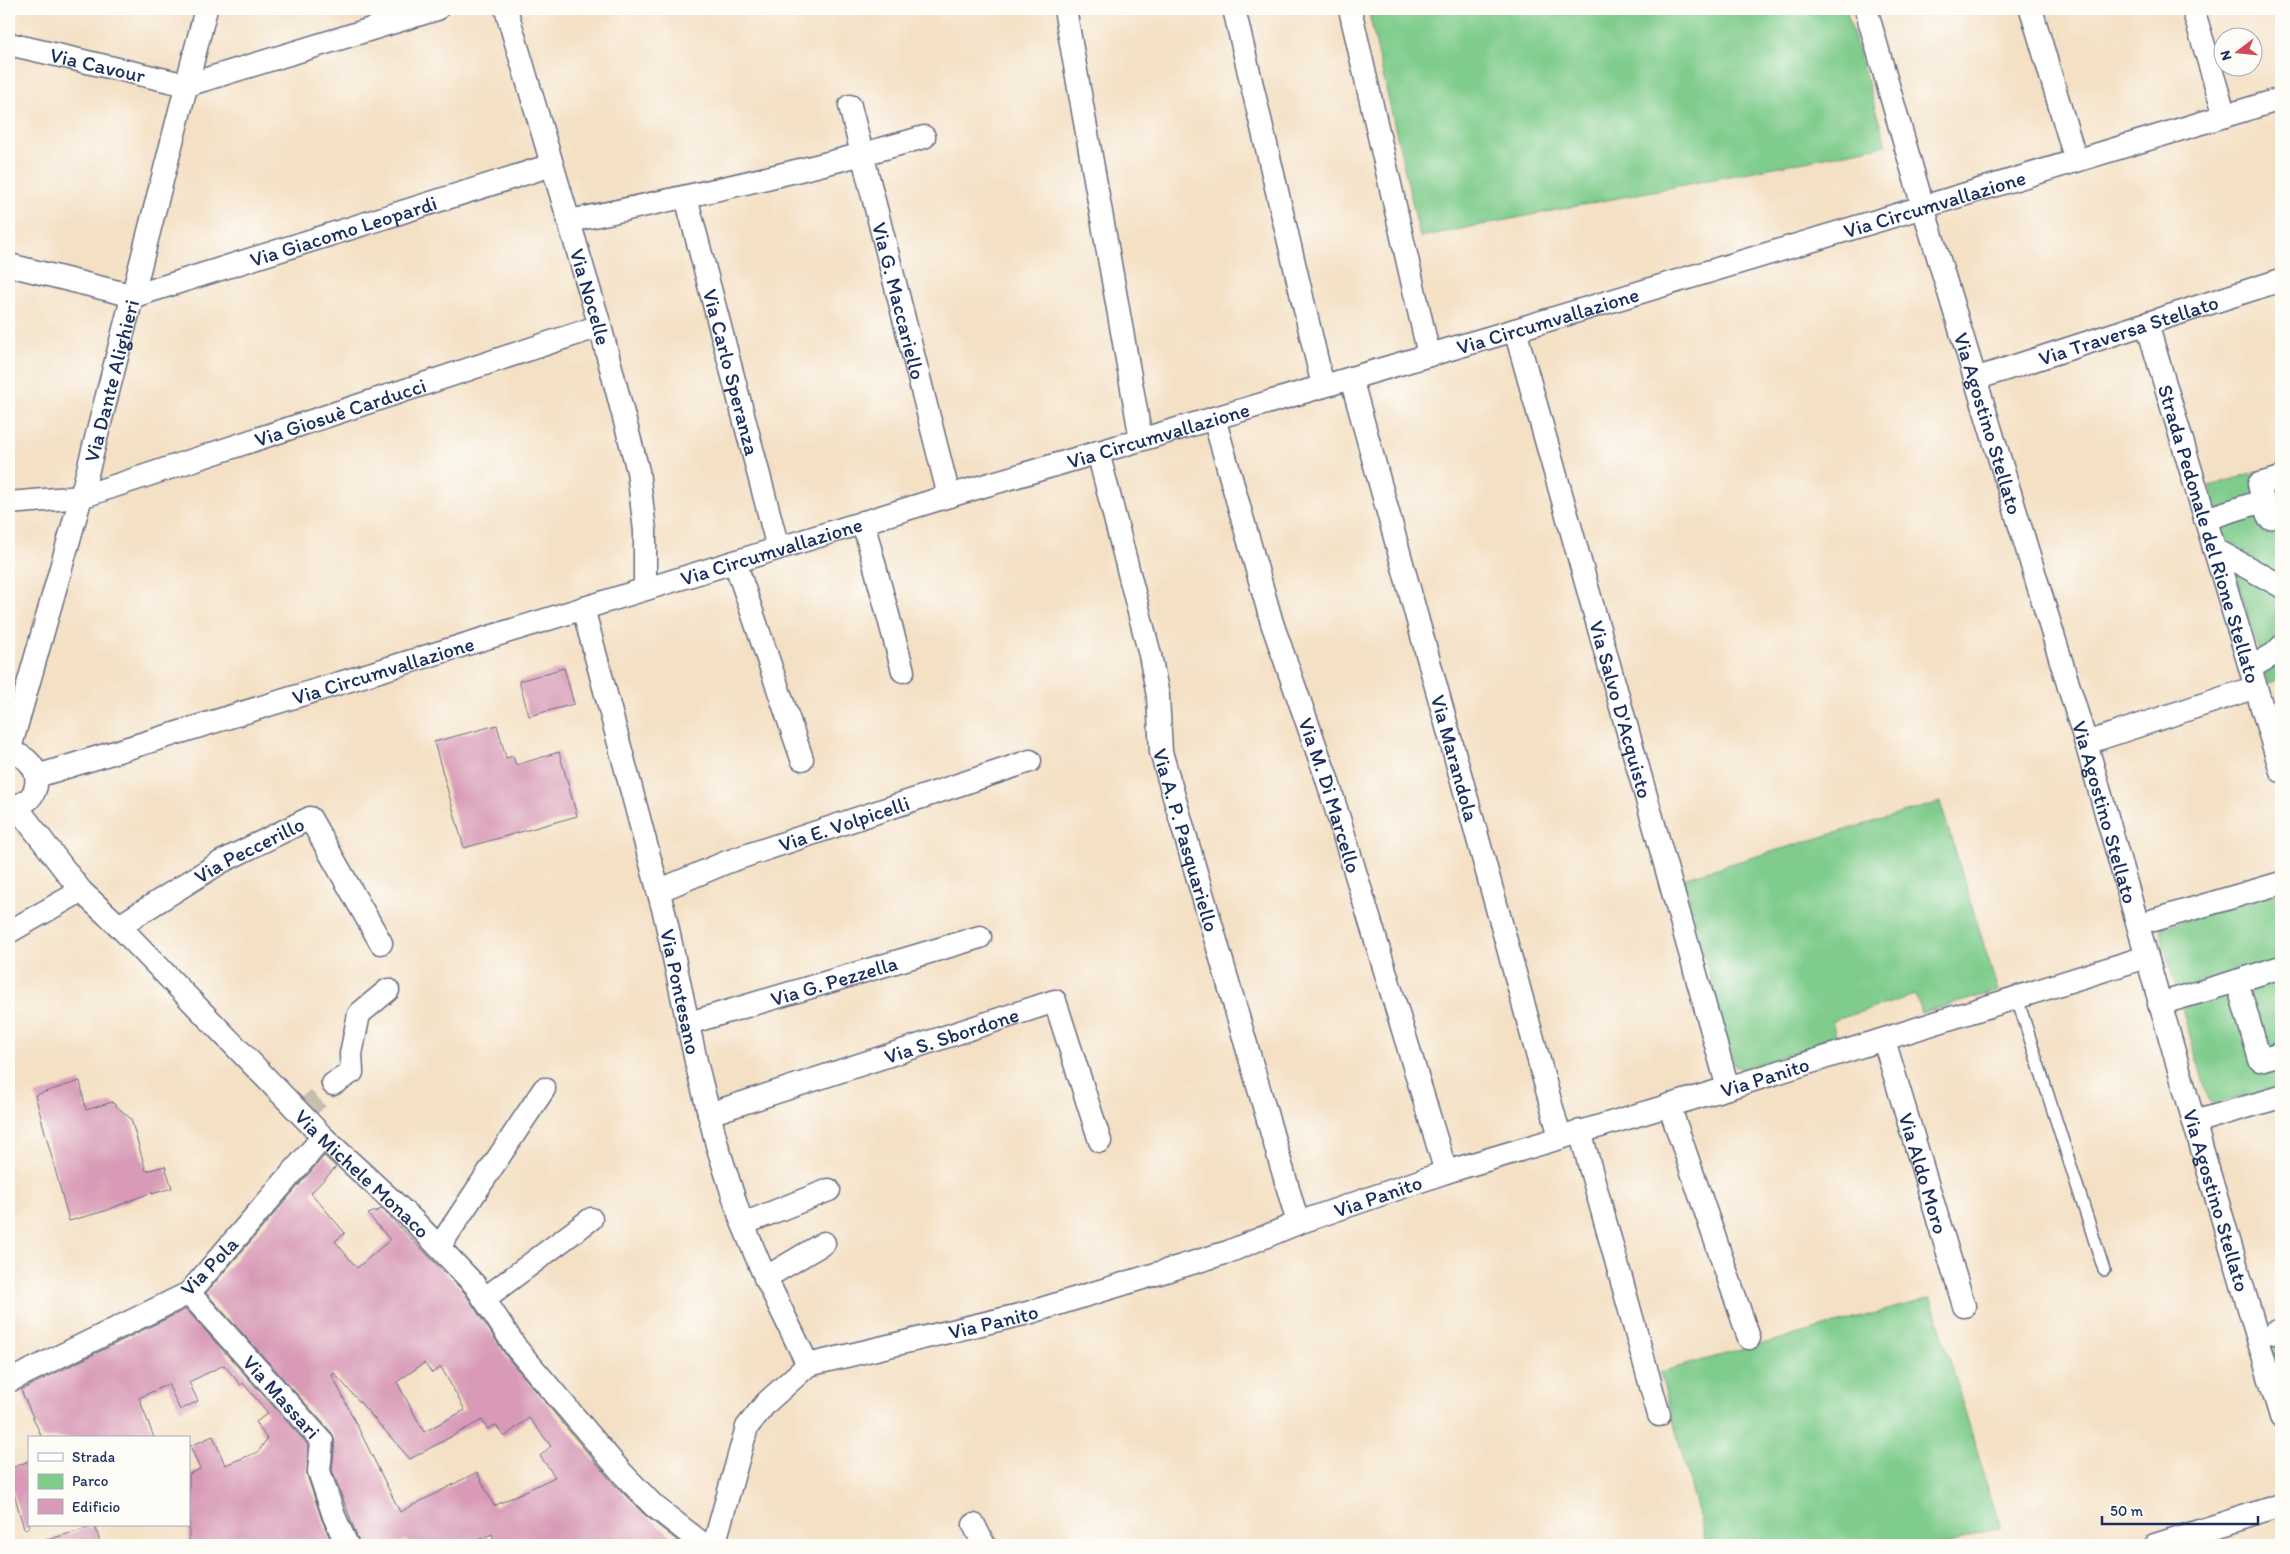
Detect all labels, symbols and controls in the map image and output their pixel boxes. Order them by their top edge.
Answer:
north arrow [2212,28,2262,78]
street label: Via Cavour [48,41,148,88]
text: N [2217,49,2235,62]
street label: Via Circumvallazione [1840,164,2029,243]
street label: Via Giacomo Leopardi [247,189,440,271]
street label: Via G. Maccariello [867,220,931,382]
street label: Via Nocelle [565,245,617,348]
street label: Via Circumvallazione [1454,281,1642,359]
street label: Via Carlo Speranza [698,286,766,458]
street label: Via Traversa Stellato [2035,289,2221,370]
street label: Via Dante Alighieri [78,297,144,465]
street label: Via Agostino Stellato [1949,329,2028,517]
street label: Via Giosuè Carducci [251,372,429,452]
street label: Strada Pedonale del Rione Stellato [2153,381,2266,686]
street label: Via Circumvallazione [1064,396,1252,473]
street label: Via Circumvallazione [677,511,865,590]
street label: Via Salvo D'Acquisto [1585,618,1658,801]
street label: Via Circumvallazione [289,630,477,709]
street label: Via Marandola [1426,692,1485,824]
street label: Via M. Di Marcello [1294,714,1367,876]
street label: Via Agostino Stellato [2067,718,2144,906]
street label: Via A. P. Pasquariello [1148,745,1225,935]
street label: Via E. Volpicelli [775,790,912,856]
street label: Via Peccerillo [189,810,308,888]
street label: Via Pontesano [656,927,707,1057]
street label: Via G. Pezzella [767,950,900,1011]
street label: Via S. Sbordone [881,1001,1022,1068]
street label: Via Panito [1717,1051,1812,1102]
street label: Via Michele Monaco [290,1104,436,1243]
street label: Via Agostino Stellato [2178,1106,2256,1294]
street label: Via Aldo Moro [1894,1110,1954,1237]
street label: Via Panito [1330,1169,1425,1222]
street label: Via Pola [175,1231,243,1301]
street label: Via Panito [946,1298,1041,1344]
street label: Via Massari [238,1349,326,1443]
legend [28,1436,190,1526]
text: Strada [72,1448,116,1466]
text: Parco [72,1472,108,1490]
scale bar [2102,1494,2259,1526]
text: Edificio [72,1498,120,1516]
text: 50 m [2110,1502,2143,1520]

